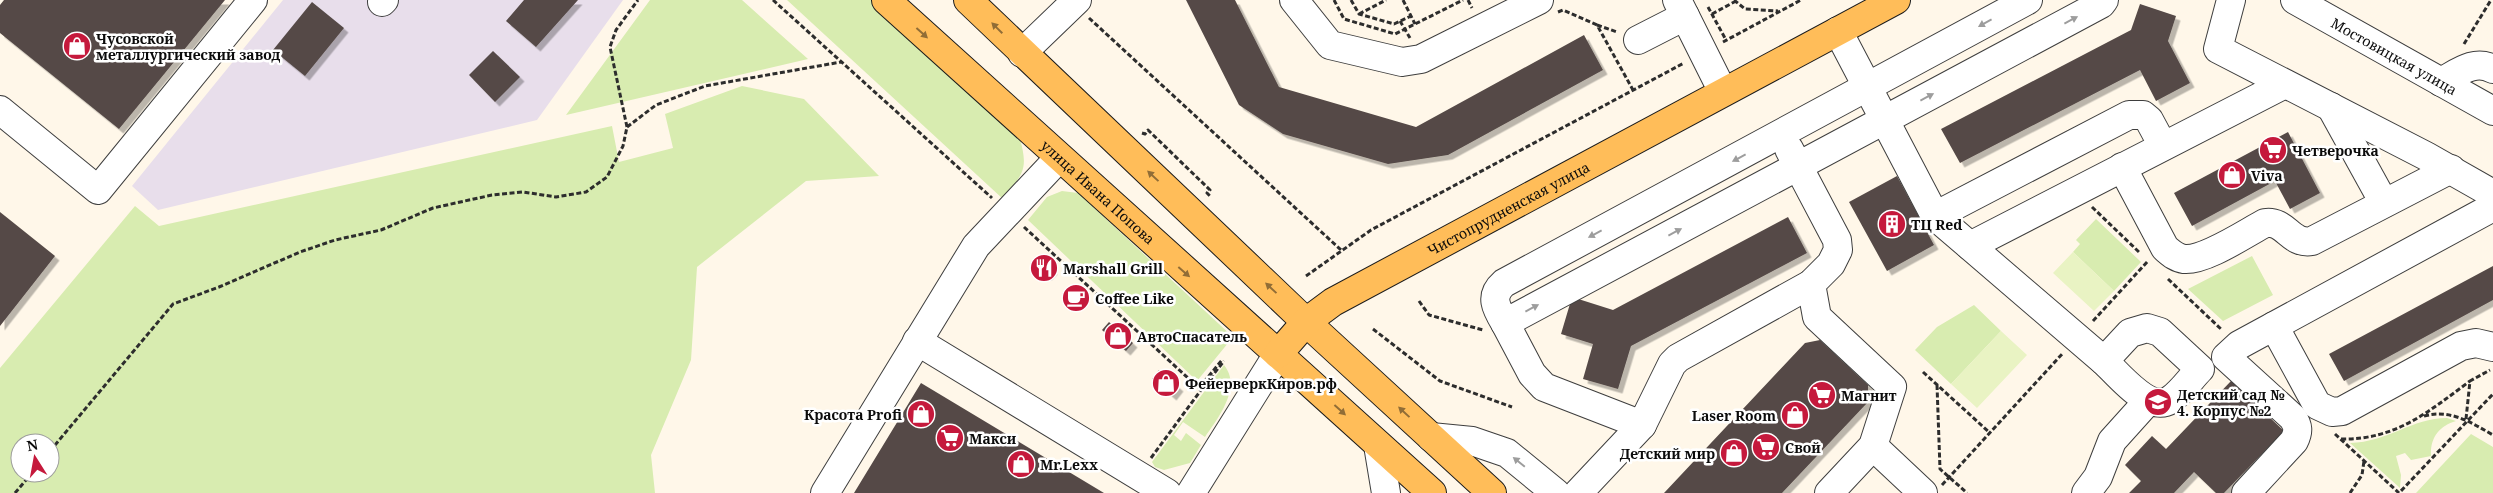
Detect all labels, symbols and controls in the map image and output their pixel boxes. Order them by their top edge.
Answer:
street label: Мостовицкая улица [2328,13,2461,99]
one-way arrow [2063,16,2078,24]
one-way arrow [1979,19,1992,28]
one-way arrow [991,22,1003,34]
one-way arrow [915,27,927,39]
place label: Чусовской металлургический завод [96,29,281,64]
shop icon: Чусовской металлургический завод [62,31,92,61]
one-way arrow [1920,93,1935,101]
street label: улица Ивана Попова [1037,135,1159,248]
supermarket icon: Четверочка [2258,135,2288,165]
place label: Четверочка [2292,141,2379,160]
one-way arrow [1731,154,1746,162]
street label: Чистопрудненская улица [1424,157,1593,259]
shop icon: Viva [2217,160,2247,190]
place label: Viva [2251,166,2283,185]
one-way arrow [1147,170,1159,182]
building icon: ТЦ Red [1877,209,1907,239]
place label: ТЦ Red [1911,215,1962,234]
one-way arrow [1668,227,1682,236]
one-way arrow [1589,230,1602,239]
restaurant icon: Marshall Grill [1029,253,1059,283]
place label: Marshall Grill [1063,259,1163,278]
one-way arrow [1178,266,1191,277]
one-way arrow [1265,282,1277,294]
cafe icon: Coffee Like [1061,283,1091,313]
place label: Coffee Like [1095,289,1174,308]
one-way arrow [1525,304,1539,312]
shop icon: АвтоСпасатель [1103,321,1133,351]
place label: АвтоСпасатель [1137,327,1247,346]
shop icon: ФейерверкКиров.рф [1151,368,1181,398]
place label: ФейерверкКиров.рф [1185,374,1337,393]
supermarket icon: Магнит [1807,380,1837,410]
place label: Детский сад № 4. Корпус №2 [2177,385,2285,420]
place label: Магнит [1841,386,1897,405]
school or university icon: Детский сад № 4. Корпус №2 [2143,387,2173,417]
shop icon: Красота Profi [906,399,936,429]
shop icon: Laser Room [1780,400,1810,430]
one-way arrow [1334,404,1346,416]
place label: Красота Profi [804,405,902,424]
one-way arrow [1399,406,1411,418]
place label: Laser Room [1692,406,1776,425]
supermarket icon: Макси [935,423,965,453]
place label: Макси [969,429,1017,448]
supermarket icon: Свой [1751,432,1781,462]
north arrow [10,433,60,483]
text: N [25,434,40,455]
shop icon: Детский мир [1719,438,1749,468]
place label: Свой [1785,438,1821,457]
place label: Детский мир [1620,444,1715,463]
shop icon: Mr.Lexx [1006,449,1036,479]
place label: Mr.Lexx [1040,455,1098,474]
one-way arrow [1513,456,1526,467]

